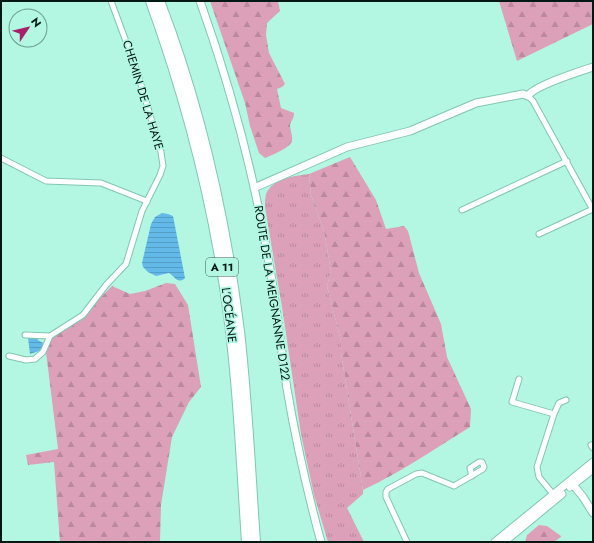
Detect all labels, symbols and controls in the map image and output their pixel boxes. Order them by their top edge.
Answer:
north arrow [8,8,48,48]
text: N [27,14,45,30]
street label: CHEMIN DE LA HAYE [118,38,168,152]
street label: ROUTE DE LA MEIGNANNE D122 [249,204,295,382]
road number: A 11 [206,258,238,276]
street label: L’OCÉANE [217,286,241,344]

